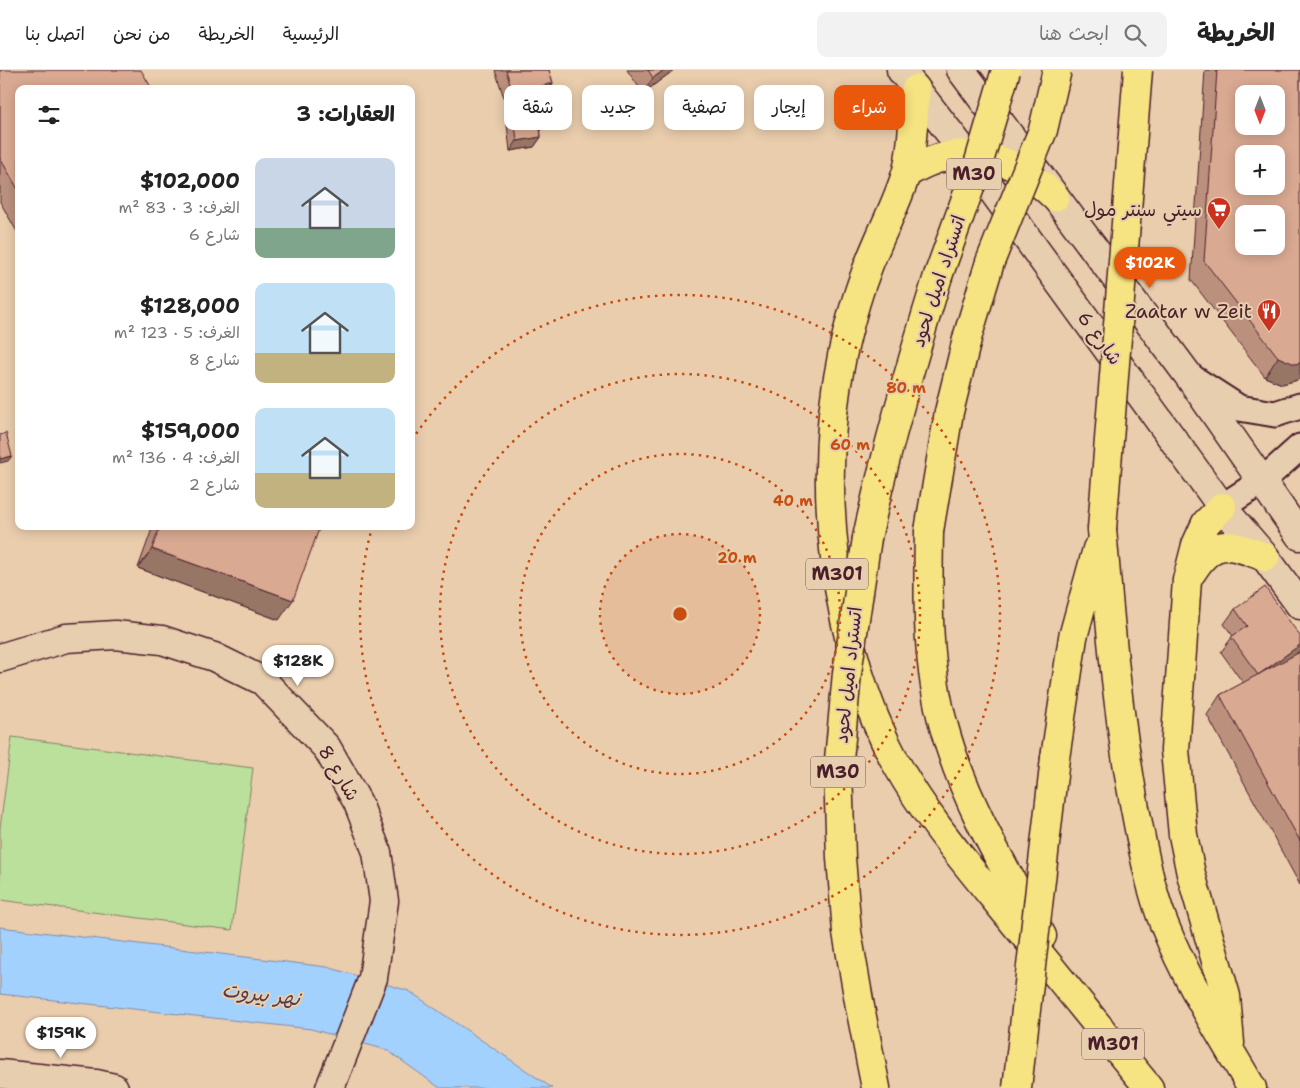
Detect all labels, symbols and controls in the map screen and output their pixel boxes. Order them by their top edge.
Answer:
search box [817,12,1167,57]
text: الخريطة [1197,17,1275,49]
text: ابحث هنا [1039,21,1109,46]
icon: search [1121,21,1149,49]
text: اتصل بنا [25,22,85,46]
text: من نحن [113,22,171,46]
text: الخريطة [199,22,255,46]
text: الرئيسية [283,22,339,46]
chip: شقة [504,85,572,130]
chip: جديد [582,85,654,130]
chip: تصفية [664,85,744,130]
chip: إيجار [754,85,824,130]
chip: شراء [834,85,905,130]
north arrow [1235,85,1285,135]
map controls [1235,85,1285,255]
text: العقارات: 3 [296,100,395,128]
icon: filters [35,101,63,129]
button: + [1235,145,1285,195]
road number: M30 [946,158,1002,190]
text: $102,000 [140,167,240,195]
icon: home [295,178,355,238]
supermarket icon: سيتي سنتر مول [1206,196,1232,230]
text: الغرف: 3 · 83 m² [118,197,240,218]
place label: سيتي سنتر مول [1084,197,1202,226]
button: − [1235,205,1285,255]
street label: اتستراد اميل لحود [905,212,971,350]
text: شارع 6 [189,224,240,245]
pin: $102K [1115,246,1185,289]
text: $102K [1125,252,1175,273]
text: $128,000 [140,292,240,320]
restaurant icon: Zaatar w Zeit [1256,298,1282,332]
place label: Zaatar w Zeit [1125,299,1252,324]
icon: home [295,303,355,363]
street label: شارع 6 [1071,306,1128,371]
text: الغرف: 5 · 123 m² [114,322,240,343]
text: شارع 8 [189,349,240,370]
text: 80 m [886,378,926,398]
text: $159,000 [141,417,240,445]
icon: home [295,428,355,488]
text: 60 m [830,435,870,455]
text: الغرف: 4 · 136 m² [112,447,240,468]
text: شارع 2 [189,474,240,495]
text: 40 m [773,491,813,511]
text: 20 m [717,548,757,568]
road number: M301 [806,558,868,590]
centre of rings [671,605,689,623]
street label: اتستراد اميل لحود [828,605,868,745]
pin: $128K [263,644,333,687]
text: $128K [273,650,323,671]
street label: شارع 8 [312,740,365,806]
road number: M30 [810,756,866,788]
water label: نهر بيروت [220,976,304,1012]
pin: $159K [26,1016,96,1059]
text: $159K [36,1022,86,1043]
road number: M301 [1082,1029,1144,1060]

